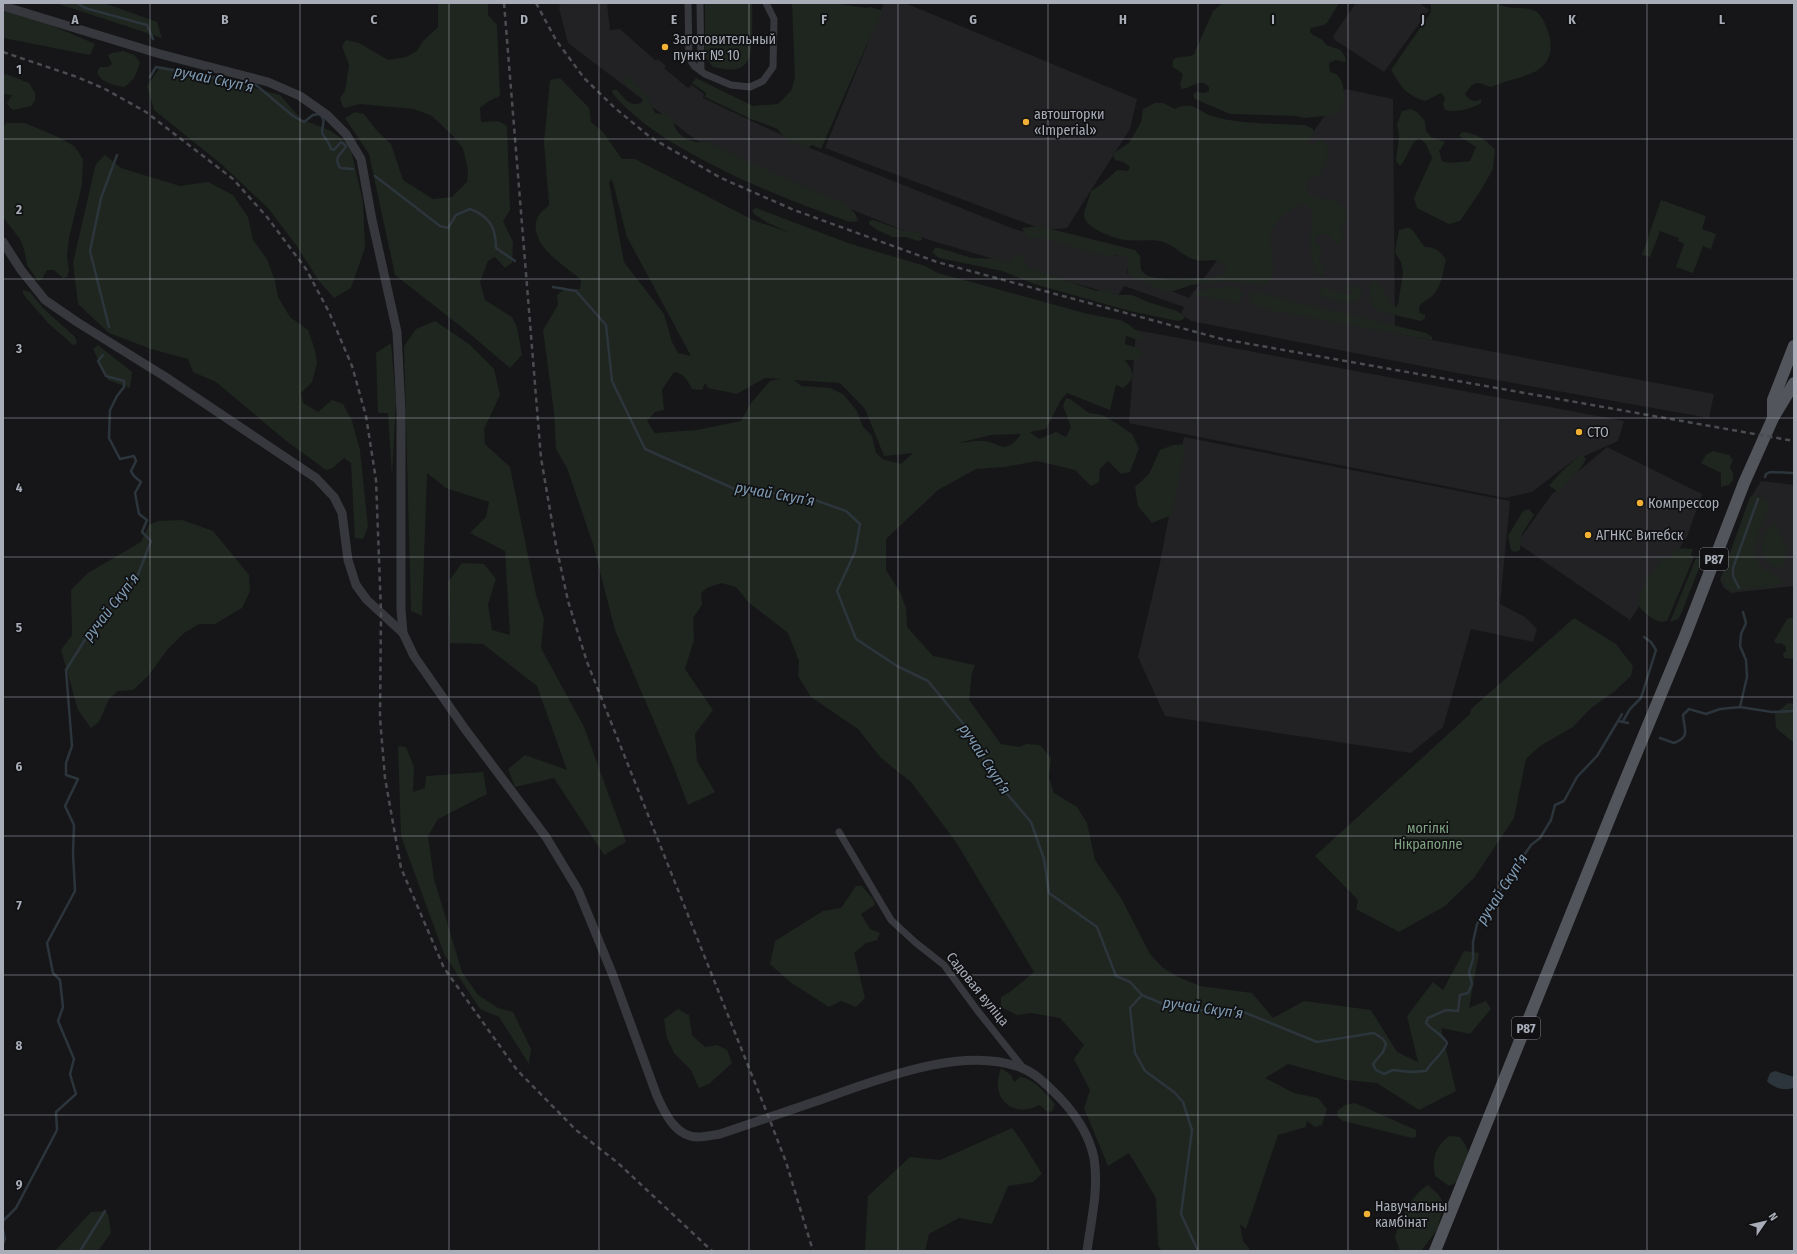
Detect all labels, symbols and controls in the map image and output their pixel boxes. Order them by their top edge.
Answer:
text: A [70,12,79,27]
text: B [221,12,229,27]
text: C [371,12,378,27]
text: D [520,12,528,27]
text: E [671,12,677,27]
text: F [821,12,827,27]
text: G [969,12,977,27]
text: H [1119,12,1127,27]
text: I [1271,12,1275,27]
text: J [1420,12,1425,27]
text: K [1568,12,1576,27]
text: L [1719,12,1725,27]
place label: Заготовительный пункт № 10 [673,31,776,64]
marker: Заготовительный пункт № 10 [660,42,670,52]
text: 1 [16,62,22,77]
water label: ручай Скупʼя [173,62,255,96]
place label: автошторки «Imperial» [1034,106,1105,139]
marker: автошторки «Imperial» [1021,117,1031,127]
text: 2 [15,202,22,217]
text: 3 [15,341,22,356]
place label: СТО [1587,424,1609,441]
marker: СТО [1574,427,1584,437]
water label: ручай Скупʼя [734,478,816,510]
text: 4 [16,480,23,495]
place label: Компрессор [1648,495,1719,512]
marker: Компрессор [1635,498,1645,508]
place label: АГНКС Витебск [1596,527,1684,544]
marker: АГНКС Витебск [1583,530,1593,540]
road number: Р87 [1700,548,1728,570]
water label: ручай Скупʼя [79,570,143,644]
text: 5 [16,620,22,635]
water label: ручай Скупʼя [955,720,1015,798]
text: 6 [16,759,23,774]
park label: могілкі Нікраполле [1394,820,1462,853]
water label: ручай Скупʼя [1472,850,1532,928]
text: 7 [16,898,22,913]
street label: Садовая вуліца [943,949,1013,1030]
water label: ручай Скупʼя [1162,993,1244,1023]
road number: Р87 [1512,1017,1540,1039]
text: 8 [16,1038,23,1053]
text: 9 [16,1177,23,1192]
place label: Навучальны камбінат [1375,1198,1448,1231]
north arrow [1745,1202,1785,1242]
marker: Навучальны камбінат [1362,1209,1372,1219]
text: N [1766,1210,1780,1223]

